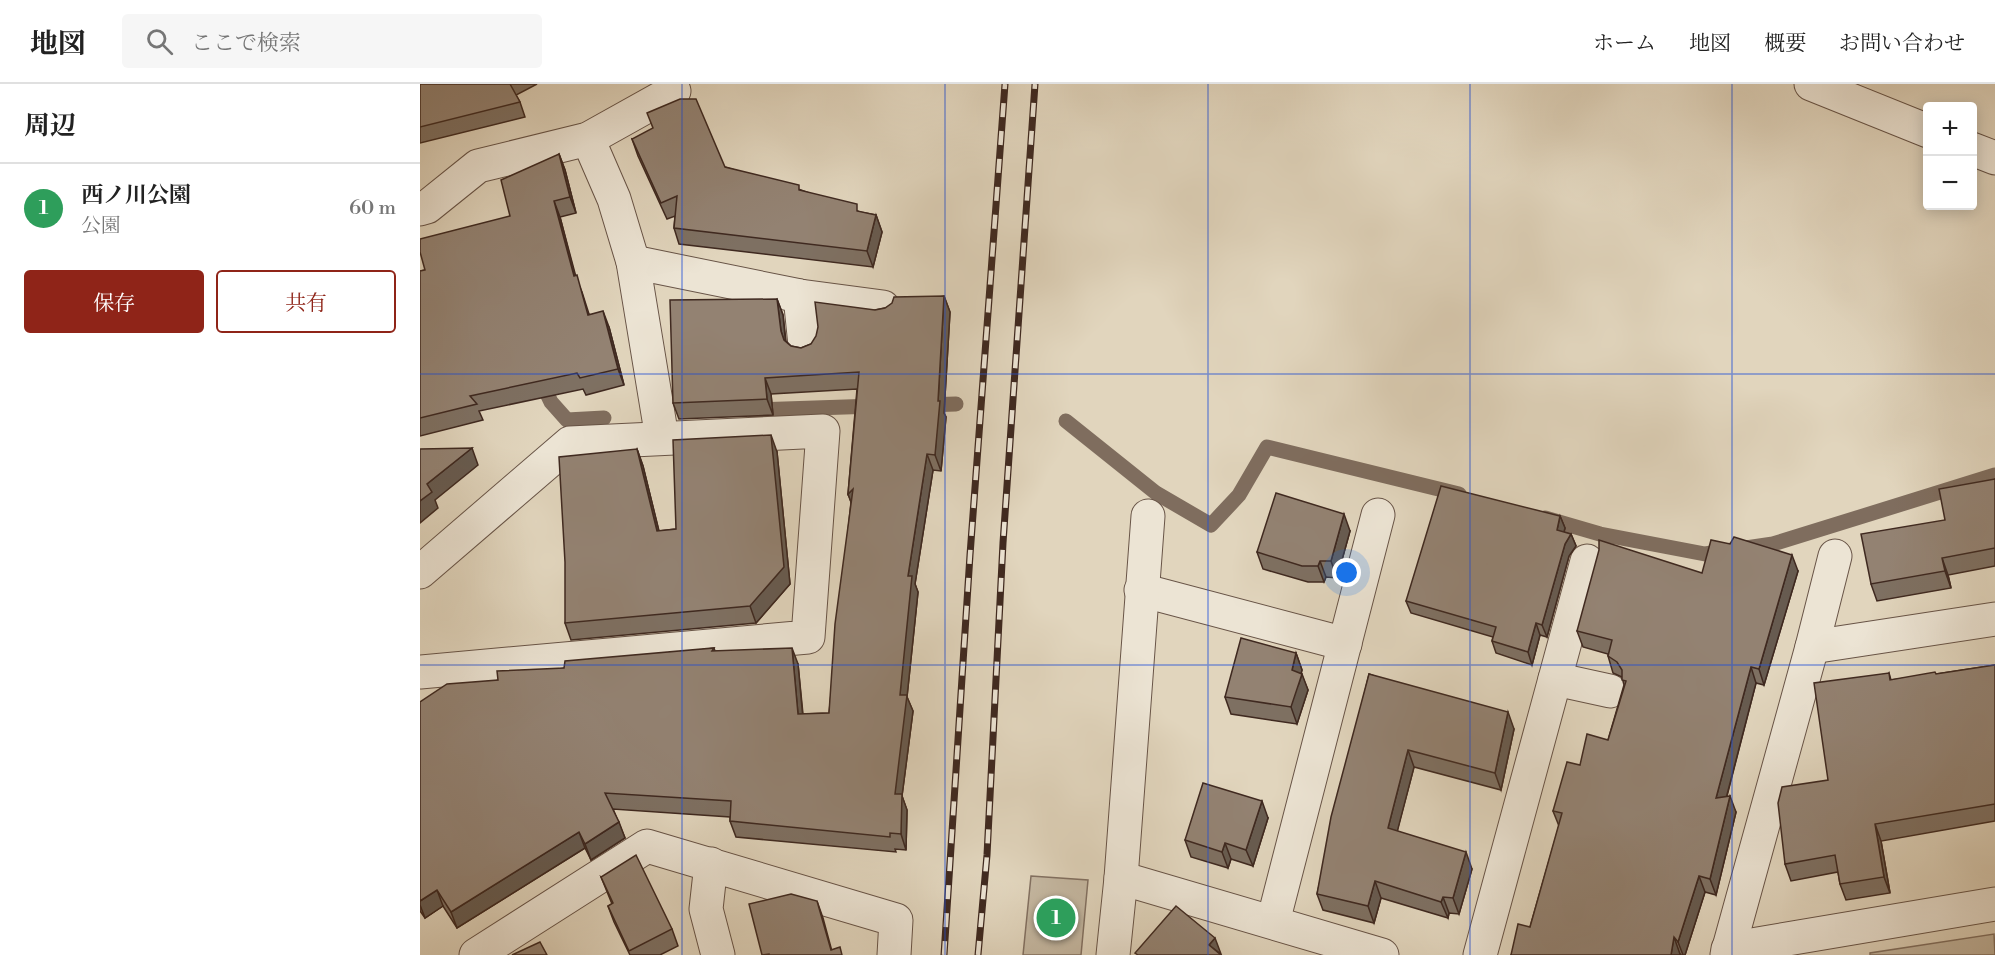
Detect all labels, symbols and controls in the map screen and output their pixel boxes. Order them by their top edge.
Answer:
search box [122,14,542,68]
icon: search [143,25,176,58]
text: 地図 [30,27,86,62]
text: ここで検索 [191,30,301,57]
text: ホーム [1593,31,1656,57]
text: 地図 [1689,31,1731,57]
text: 概要 [1764,31,1806,57]
text: お問い合わせ [1839,31,1965,57]
map controls [1923,102,1977,210]
button: + [1923,102,1977,156]
text: 周辺 [24,110,76,142]
button: − [1923,156,1977,210]
text: 西ノ川公園 [81,182,191,209]
text: 1 [39,196,48,221]
text: 60 m [349,196,396,221]
text: 公園 [81,214,121,239]
button: 保存 [24,270,204,333]
button: 共有 [216,270,396,333]
your location [1332,558,1361,587]
pin: 1 [1036,896,1076,940]

